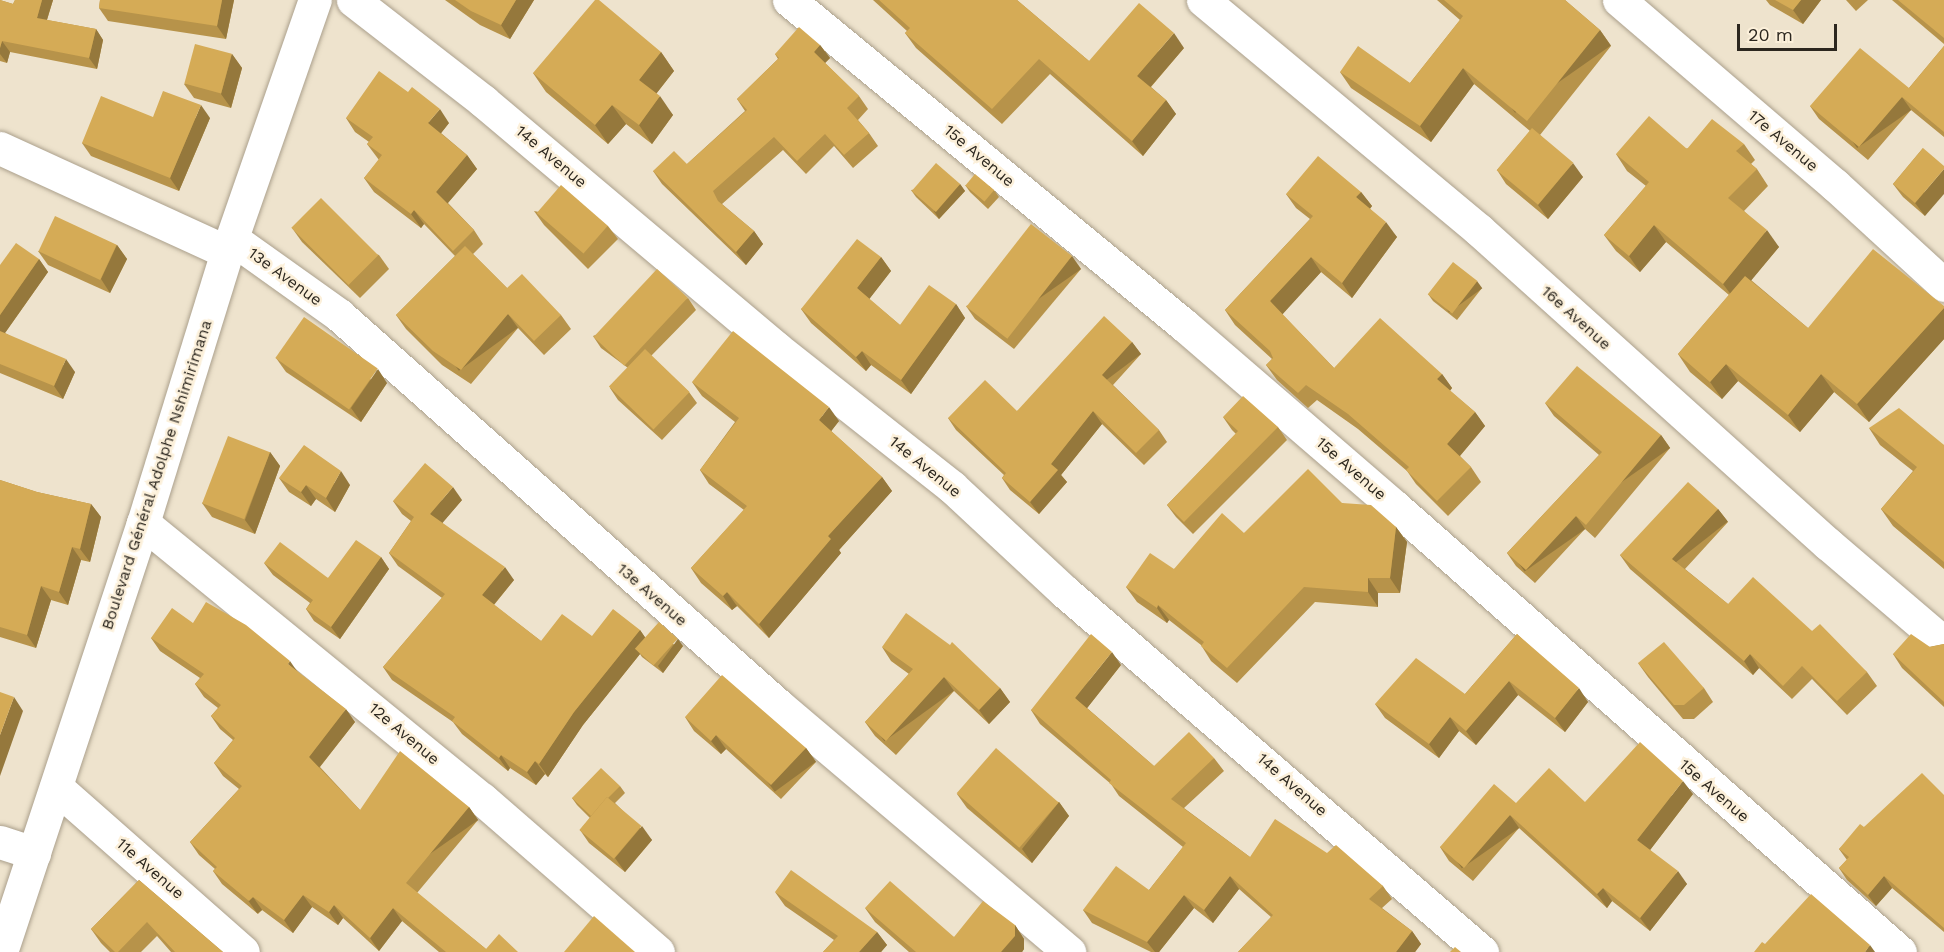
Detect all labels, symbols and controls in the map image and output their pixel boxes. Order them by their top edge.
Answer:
scale bar [1740,12,1840,50]
text: 20 m [1748,24,1793,45]
street label: 17e Avenue [1744,106,1822,176]
street label: 15e Avenue [940,121,1018,191]
street label: 14e Avenue [511,122,591,192]
street label: 13e Avenue [244,244,326,310]
street label: 16e Avenue [1537,282,1615,354]
street label: Boulevard Général Adolphe Nshimirimana [98,317,216,633]
street label: 14e Avenue [885,432,965,502]
street label: 15e Avenue [1312,433,1390,505]
street label: 13e Avenue [613,559,691,631]
street label: 12e Avenue [365,699,443,769]
street label: 14e Avenue [1253,749,1331,821]
street label: 15e Avenue [1675,755,1753,827]
street label: 11e Avenue [112,834,188,904]

